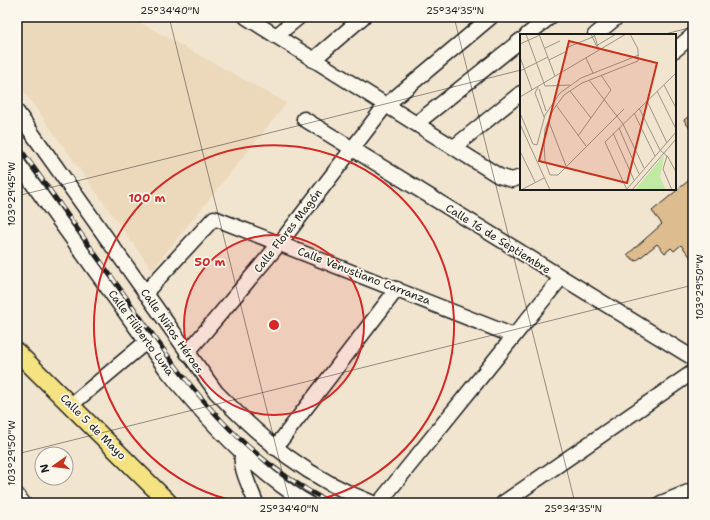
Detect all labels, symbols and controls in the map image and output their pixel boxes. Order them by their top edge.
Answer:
text: 25°34'40"N [140,4,200,17]
text: 25°34'35"N [426,4,484,17]
inset map [520,34,676,190]
text: 103°29'45"W [5,161,18,226]
street label: Calle Flores Magón [250,186,326,276]
text: 100 m [129,190,166,206]
street label: Calle 16 de Septiembre [443,201,553,277]
street label: Calle Venustiano Carranza [295,244,433,308]
text: 50 m [195,254,226,270]
text: 103°29'50"W [693,254,706,320]
street label: Calle Niños Héroes [137,286,207,376]
street label: Calle Filiberto Luna [105,287,177,379]
centre of rings [267,318,281,332]
street label: Calle 5 de Mayo [57,391,129,463]
text: 103°29'50"W [5,420,18,486]
north arrow [34,446,74,486]
text: N [36,462,53,474]
text: 25°34'40"N [259,502,319,515]
text: 25°34'35"N [544,502,602,515]

